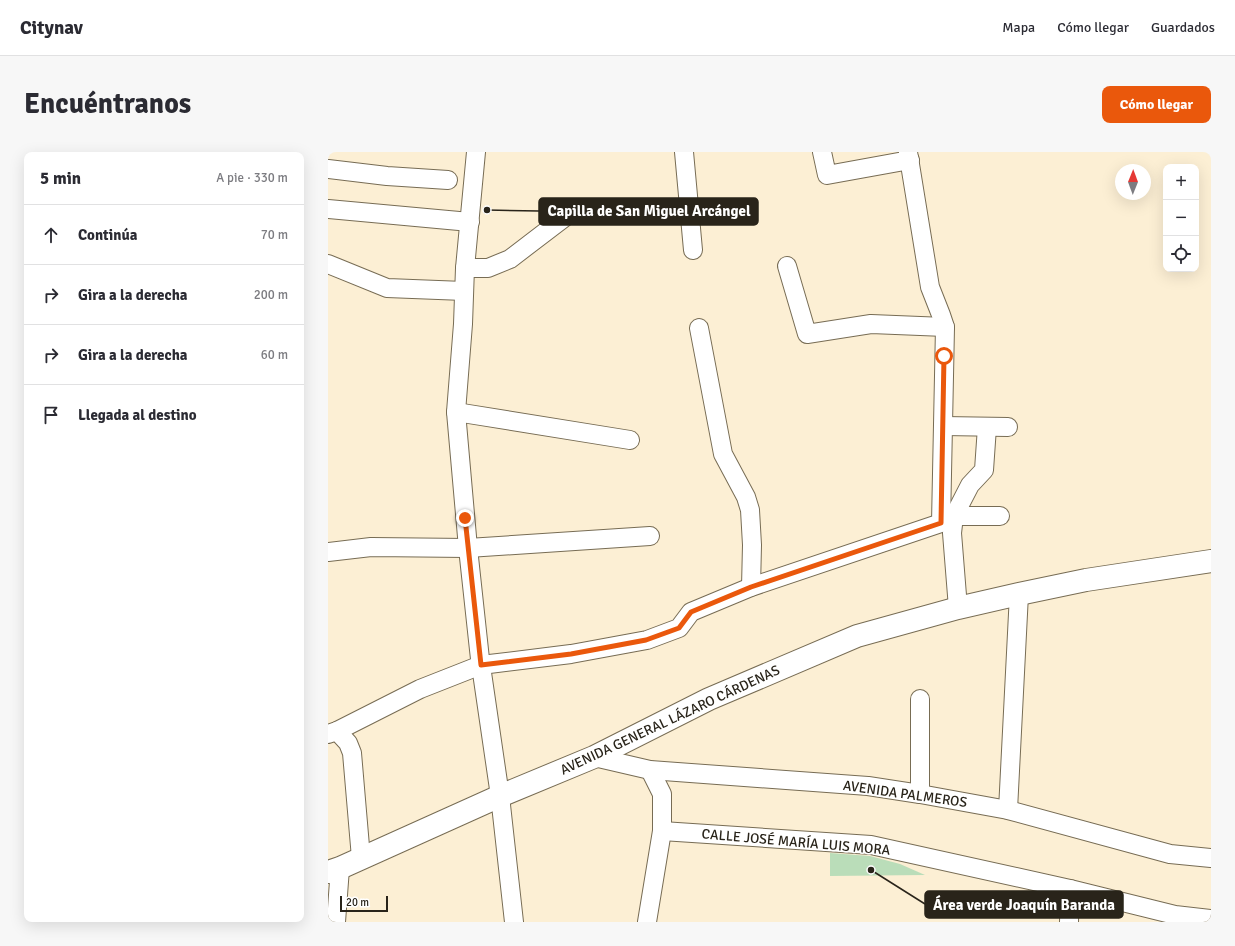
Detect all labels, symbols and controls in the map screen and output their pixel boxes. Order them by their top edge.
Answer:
text: Citynav [20,16,83,40]
text: Mapa [1002,19,1035,36]
text: Cómo llegar [1057,19,1129,36]
text: Guardados [1151,19,1215,36]
button: Cómo llegar [1102,86,1211,123]
text: Encuéntranos [24,87,191,121]
north arrow [1115,164,1151,200]
map controls [1163,164,1199,272]
button: + [1163,164,1199,200]
text: 5 min [40,168,81,189]
text: A pie · 330 m [216,170,288,186]
callout: Capilla de San Miguel Arcángel [539,198,758,225]
button: − [1163,200,1199,236]
text: Capilla de San Miguel Arcángel [547,202,751,220]
icon: ahead [40,224,62,246]
text: Continúa [78,226,137,244]
text: 70 m [261,227,288,243]
button: locate [1163,236,1199,272]
icon: right [40,284,62,306]
text: Gira a la derecha [78,286,188,304]
text: 200 m [254,287,288,303]
icon: right [40,344,62,366]
text: Gira a la derecha [78,346,188,364]
text: 60 m [261,347,288,363]
route start [935,347,953,365]
icon: arrive [40,404,62,426]
text: Llegada al destino [78,406,197,424]
route end [456,509,474,527]
street label: AVENIDA GENERAL LÁZARO CÁRDENAS [557,661,783,779]
street label: AVENIDA PALMEROS [842,777,968,811]
street label: CALLE JOSÉ MARÍA LUIS MORA [701,825,891,859]
callout: Área verde Joaquín Baranda [925,891,1123,918]
scale bar [340,894,388,913]
text: Área verde Joaquín Baranda [933,895,1115,914]
text: 20 m [346,896,369,909]

